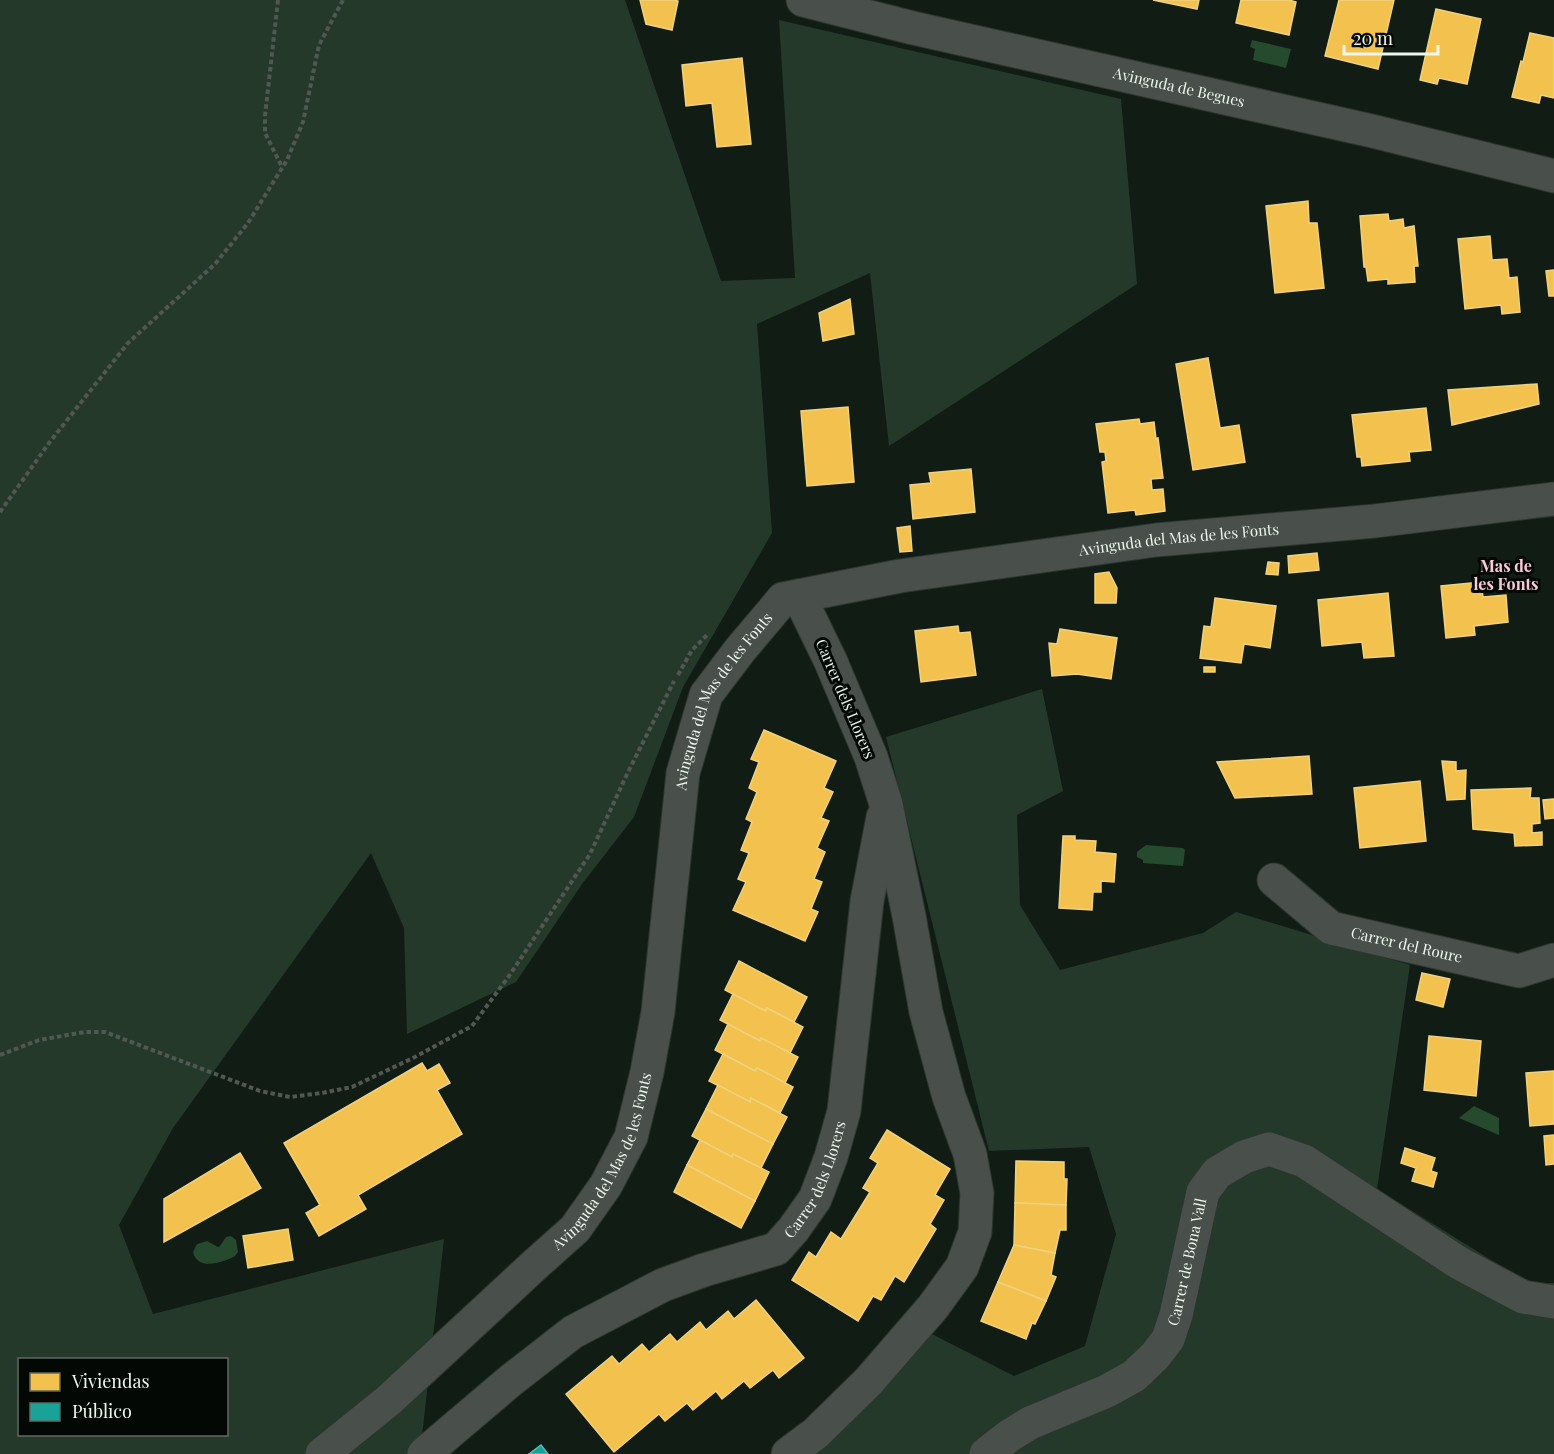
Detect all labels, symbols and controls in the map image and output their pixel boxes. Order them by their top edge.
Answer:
scale bar [1344,18,1438,56]
text: 20 m [1353,26,1393,50]
street label: Avinguda de Begues [1110,62,1247,111]
street label: Avinguda del Mas de les Fonts [1077,518,1280,560]
district label: Mas de les Fonts [1474,555,1538,594]
street label: Avinguda del Mas de les Fonts [670,608,776,792]
street label: Carrer dels Llorers [812,636,880,761]
street label: Carrer del Roure [1349,922,1464,967]
street label: Avinguda del Mas de les Fonts [547,1070,655,1254]
street label: Carrer dels Llorers [779,1119,850,1242]
street label: Carrer de Bona Vall [1162,1196,1210,1328]
legend [18,1358,228,1436]
text: Viviendas [71,1369,150,1393]
text: Público [72,1399,132,1423]

